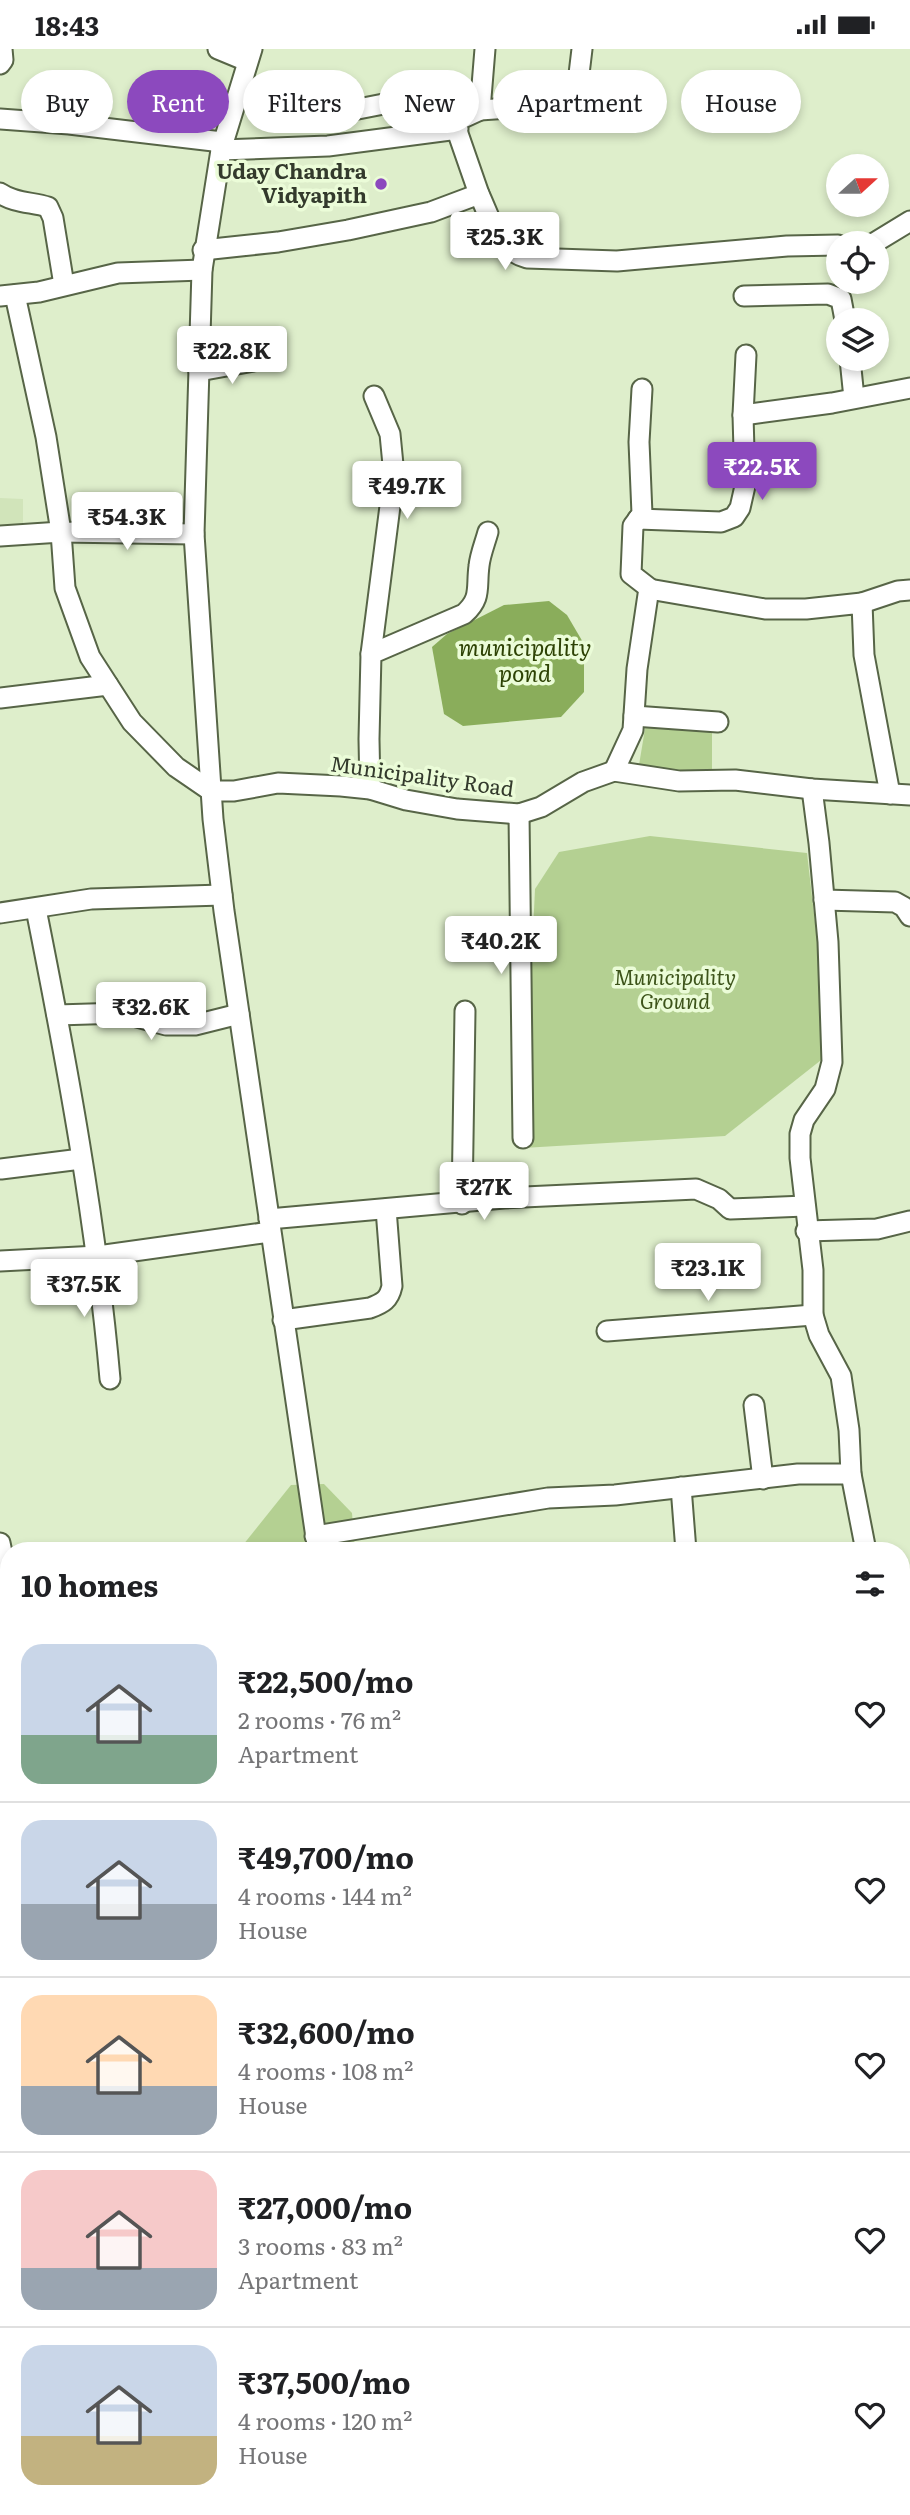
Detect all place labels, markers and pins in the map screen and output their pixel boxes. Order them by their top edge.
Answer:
place label: Uday Chandra Vidyapith [216,154,368,209]
marker: Uday Chandra Vidyapith [373,176,389,192]
pin: ₹25.3K [448,213,562,272]
pin: ₹22.8K [175,327,289,386]
pin: ₹22.5K [705,442,819,502]
pin: ₹49.7K [350,461,464,521]
pin: ₹54.3K [70,493,184,552]
pin: ₹40.2K [444,916,558,976]
pin: ₹32.6K [94,983,208,1042]
pin: ₹27K [443,1163,525,1222]
pin: ₹23.1K [651,1243,765,1303]
pin: ₹37.5K [27,1259,141,1319]

